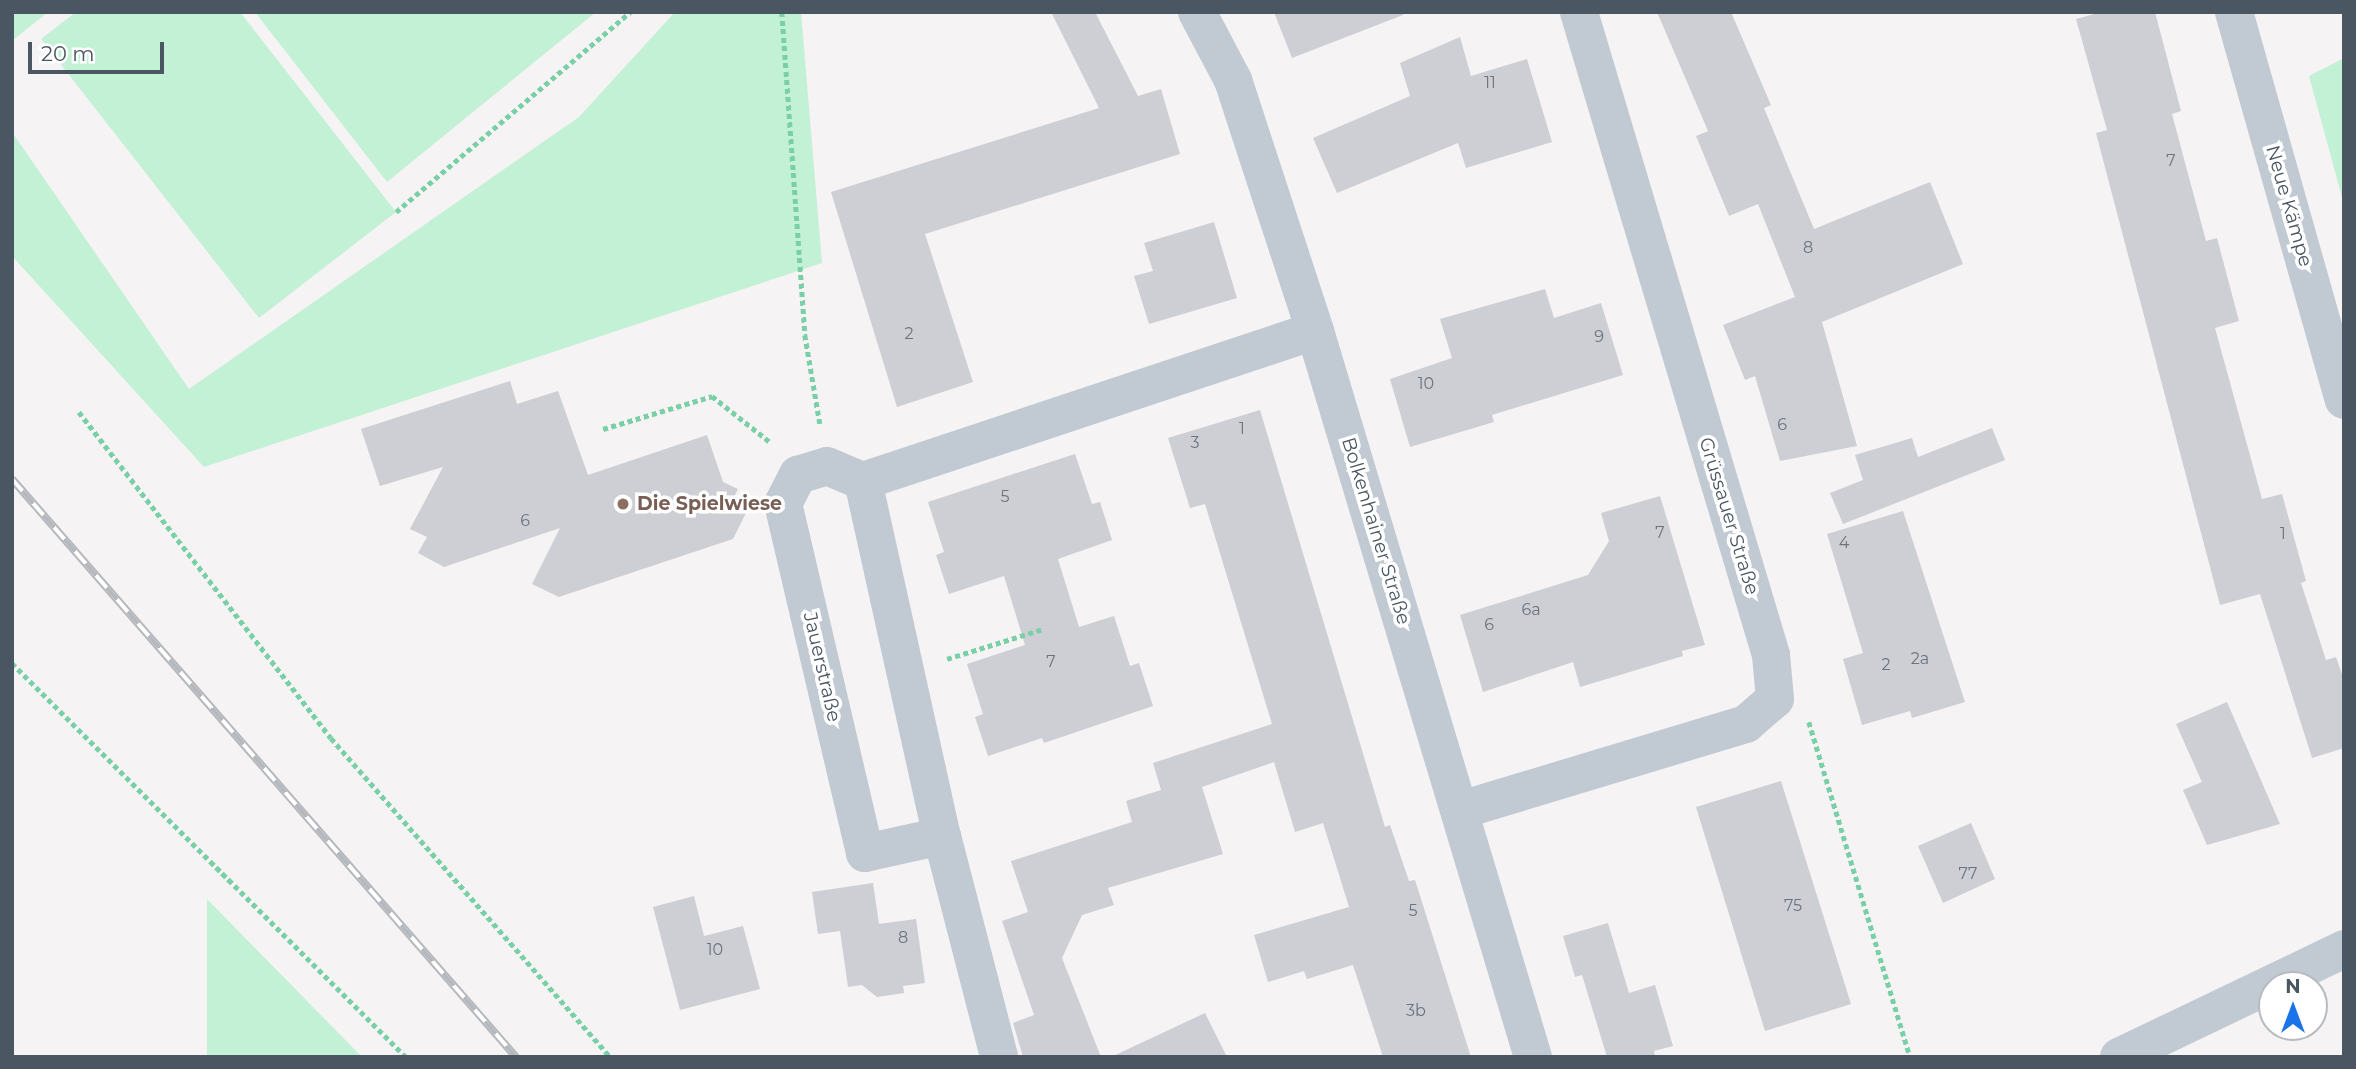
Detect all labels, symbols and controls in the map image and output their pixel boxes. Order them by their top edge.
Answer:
scale bar [32,28,168,72]
text: 20 m [41,41,95,66]
house number: 11 [1484,73,1496,93]
street label: Neue Kämpe [2261,143,2317,269]
house number: 7 [2166,151,2176,171]
house number: 8 [1803,238,1813,258]
house number: 2 [904,324,914,344]
house number: 9 [1594,327,1604,347]
house number: 10 [1418,374,1434,394]
house number: 6 [1777,415,1787,435]
house number: 1 [1239,419,1245,439]
house number: 3 [1190,433,1200,453]
street label: Bolkenhainer Straße [1337,435,1415,627]
street label: Grüssauer Straße [1694,435,1764,597]
house number: 5 [1000,487,1010,507]
place label: Die Spielwiese [637,493,782,515]
marker: Die Spielwiese [615,496,631,512]
house number: 6 [520,511,530,531]
house number: 7 [1655,523,1665,543]
house number: 1 [2280,524,2286,544]
house number: 4 [1839,533,1849,553]
house number: 6a [1521,600,1541,620]
street label: Jauerstraße [798,610,846,724]
house number: 6 [1484,615,1494,635]
house number: 2a [1911,649,1929,669]
house number: 7 [1046,652,1056,672]
house number: 2 [1881,655,1891,675]
house number: 77 [1959,864,1977,884]
house number: 75 [1784,896,1802,916]
house number: 5 [1408,901,1418,921]
house number: 8 [898,928,908,948]
house number: 10 [707,940,723,960]
north arrow [2258,971,2328,1041]
text: N [2285,975,2301,998]
house number: 3b [1406,1001,1426,1021]

